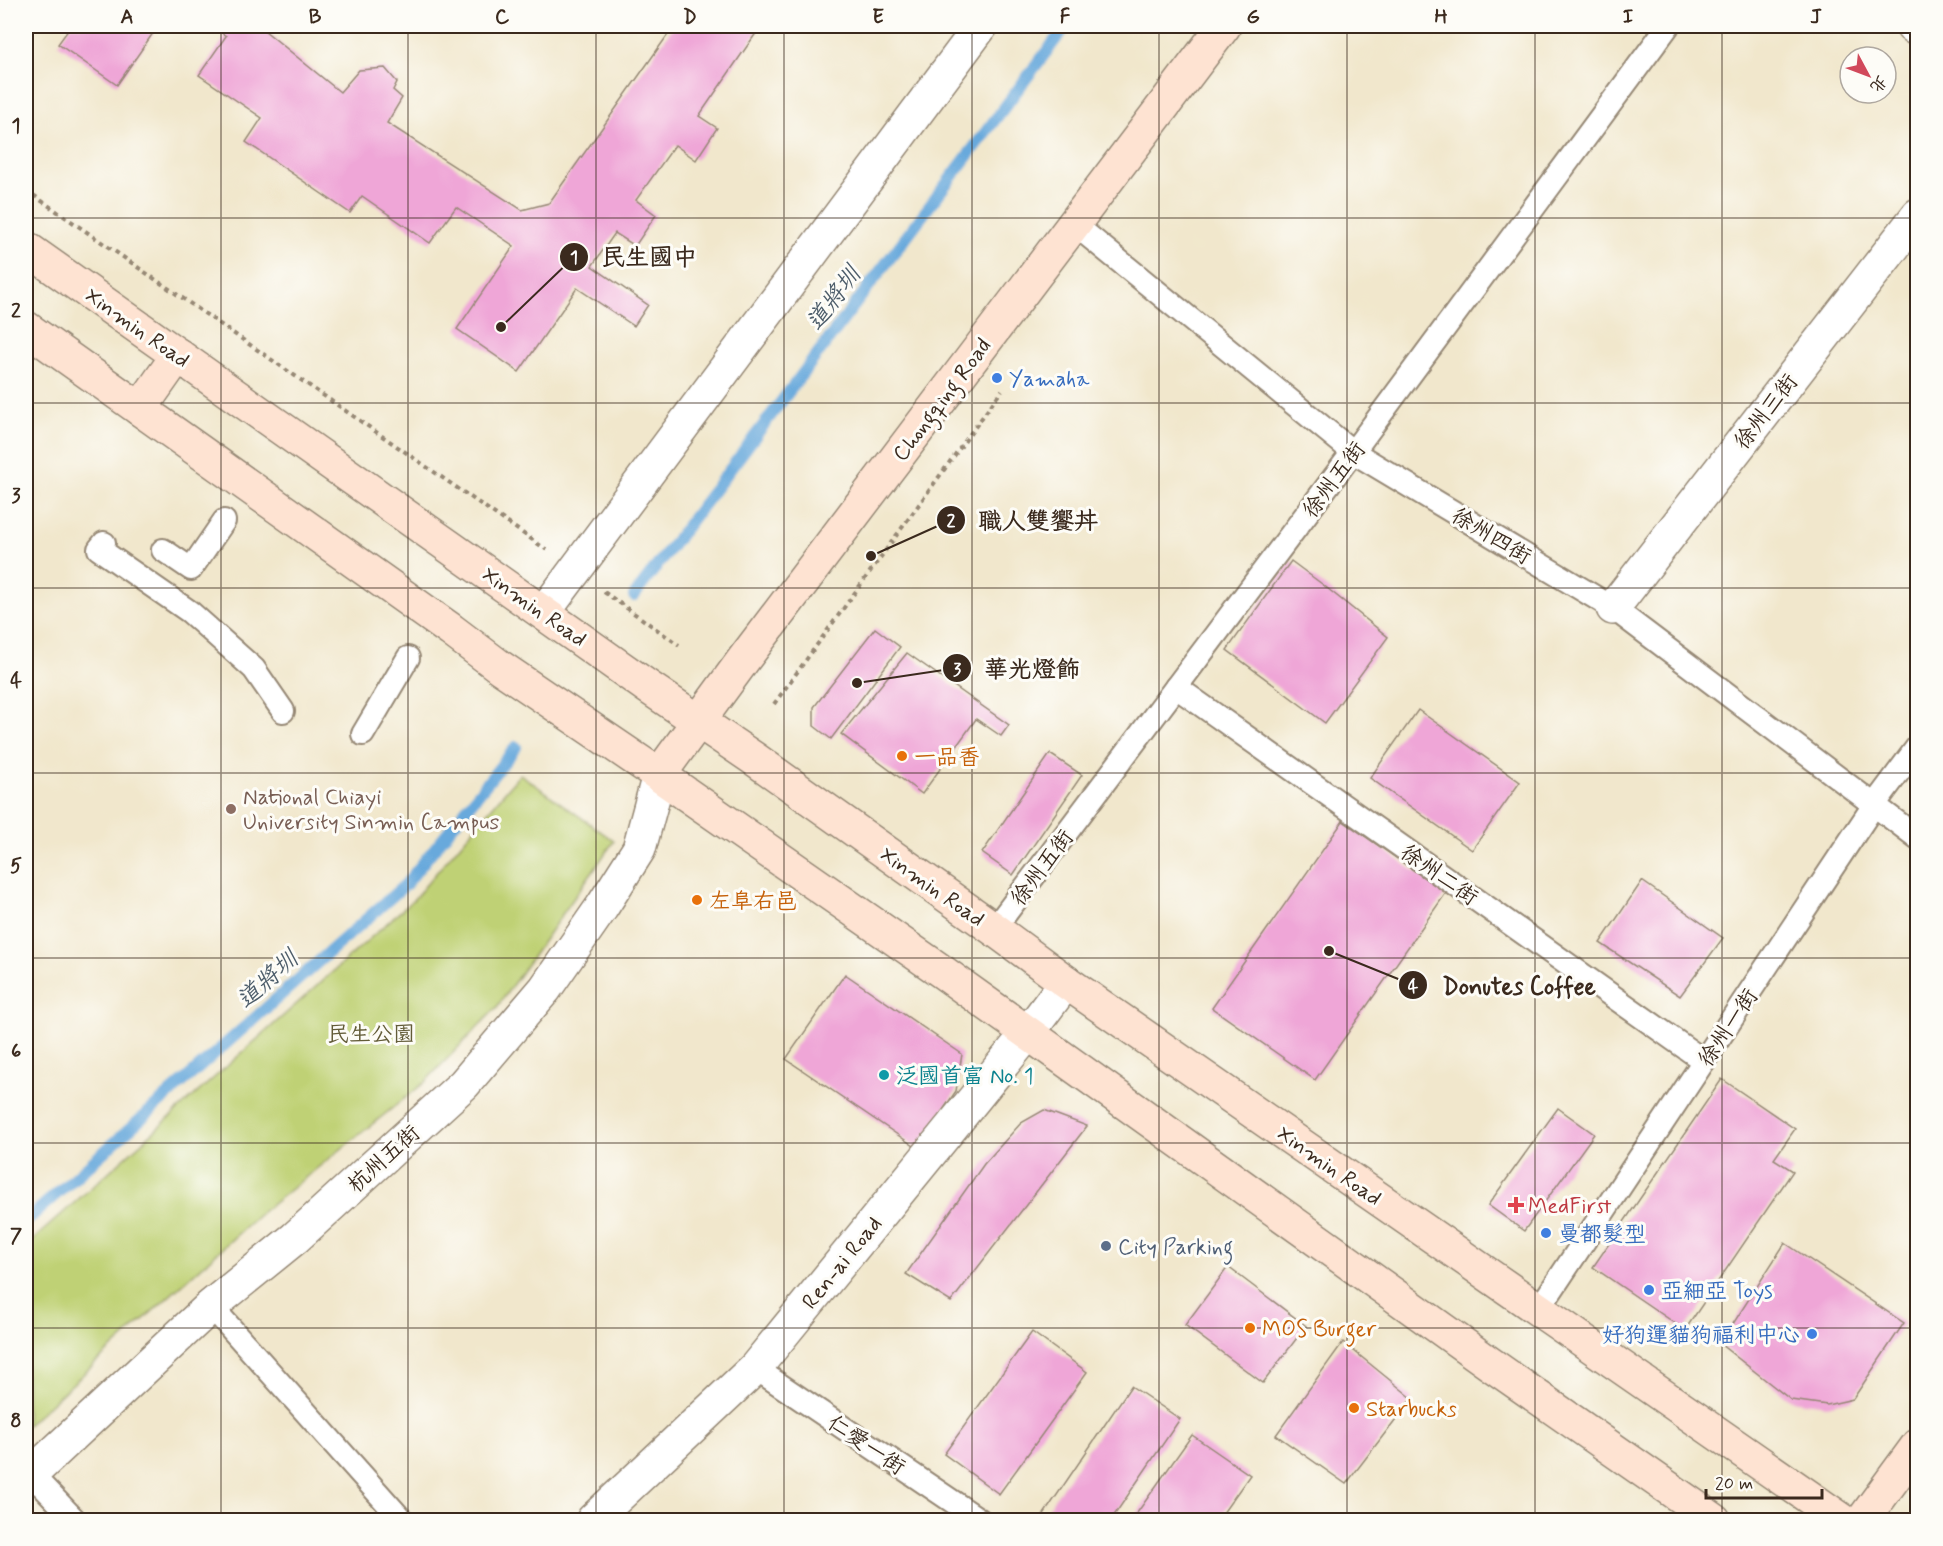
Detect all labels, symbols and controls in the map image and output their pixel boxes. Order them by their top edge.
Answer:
text: A [120,4,134,31]
text: B [309,4,322,31]
text: C [495,4,510,31]
text: D [683,4,697,31]
text: E [872,4,884,31]
text: F [1060,4,1071,31]
text: G [1246,4,1260,31]
text: H [1434,4,1448,31]
text: I [1623,4,1633,31]
text: J [1810,4,1822,31]
north arrow [1838,45,1898,105]
text: 北 [1865,71,1891,97]
text: 1 [12,113,20,140]
callout: 民生國中 [559,236,709,278]
text: 民生國中 [601,243,697,274]
text: 1 [570,246,578,270]
water label: 道將圳 [800,258,870,337]
street label: Xinmin Road [79,282,195,375]
text: 2 [11,298,21,325]
street label: Chongqing Road [887,333,1000,469]
place label: Yamaha [1009,366,1090,394]
street label: 徐州三街 [1728,369,1805,456]
marker: Yamaha [990,371,1004,385]
street label: 徐州五街 [1297,437,1372,524]
text: 3 [11,483,21,510]
callout: 職人雙饗丼 [936,499,1110,541]
street label: 徐州四街 [1446,502,1536,571]
text: 職人雙饗丼 [978,507,1098,538]
text: 2 [947,509,956,533]
street label: Xinmin Road [476,561,592,654]
callout: 華光燈飾 [942,647,1092,689]
text: 華光燈飾 [984,655,1080,686]
text: 3 [953,658,962,682]
text: 4 [10,668,22,695]
place label: 一品香 [914,744,980,772]
marker: 一品香 [895,749,909,763]
place label: National Chiayi University Sinmin Campus [243,784,500,837]
marker: National Chiayi University Sinmin Campus [224,802,238,816]
street label: 徐州五街 [1005,825,1080,912]
street label: 徐州二街 [1395,839,1483,912]
street label: Xinmin Road [874,841,990,934]
text: 5 [10,853,22,880]
place label: 左阜右邑 [709,888,797,916]
marker: 左阜右邑 [690,893,704,907]
water label: 道將圳 [231,942,307,1016]
callout: Donutes Coffee [1398,964,1609,1006]
text: Donutes Coffee [1442,972,1597,1003]
text: 4 [1408,975,1419,999]
street label: 徐州一街 [1692,984,1765,1072]
park label: 民生公園 [327,1021,415,1049]
text: 6 [11,1038,21,1065]
place label: 泛國首富 No. 1 [896,1063,1034,1091]
marker: 泛國首富 No. 1 [877,1068,891,1082]
street label: 杭州五街 [342,1120,426,1199]
street label: Xinmin Road [1271,1120,1387,1213]
place label: MedFirst [1528,1193,1611,1221]
marker: MedFirst [1509,1198,1523,1212]
street label: Ren-ai Road [796,1211,889,1316]
place label: 曼都髮型 [1558,1221,1646,1249]
text: 7 [10,1223,22,1250]
marker: 曼都髮型 [1539,1226,1553,1240]
place label: City Parking [1118,1234,1233,1265]
marker: City Parking [1099,1239,1113,1253]
place label: 亞細亞 Toys [1661,1278,1773,1306]
marker: 亞細亞 Toys [1642,1283,1656,1297]
place label: MOS Burger [1262,1316,1377,1347]
marker: MOS Burger [1243,1321,1257,1335]
place label: 好狗運貓狗福利中心 [1602,1322,1800,1350]
marker: 好狗運貓狗福利中心 [1805,1327,1819,1341]
place label: Starbucks [1366,1396,1457,1424]
marker: Starbucks [1347,1401,1361,1415]
text: 8 [10,1408,22,1435]
street label: 仁愛一街 [822,1409,910,1482]
scale bar [1706,1462,1822,1500]
text: 20 m [1715,1472,1753,1496]

